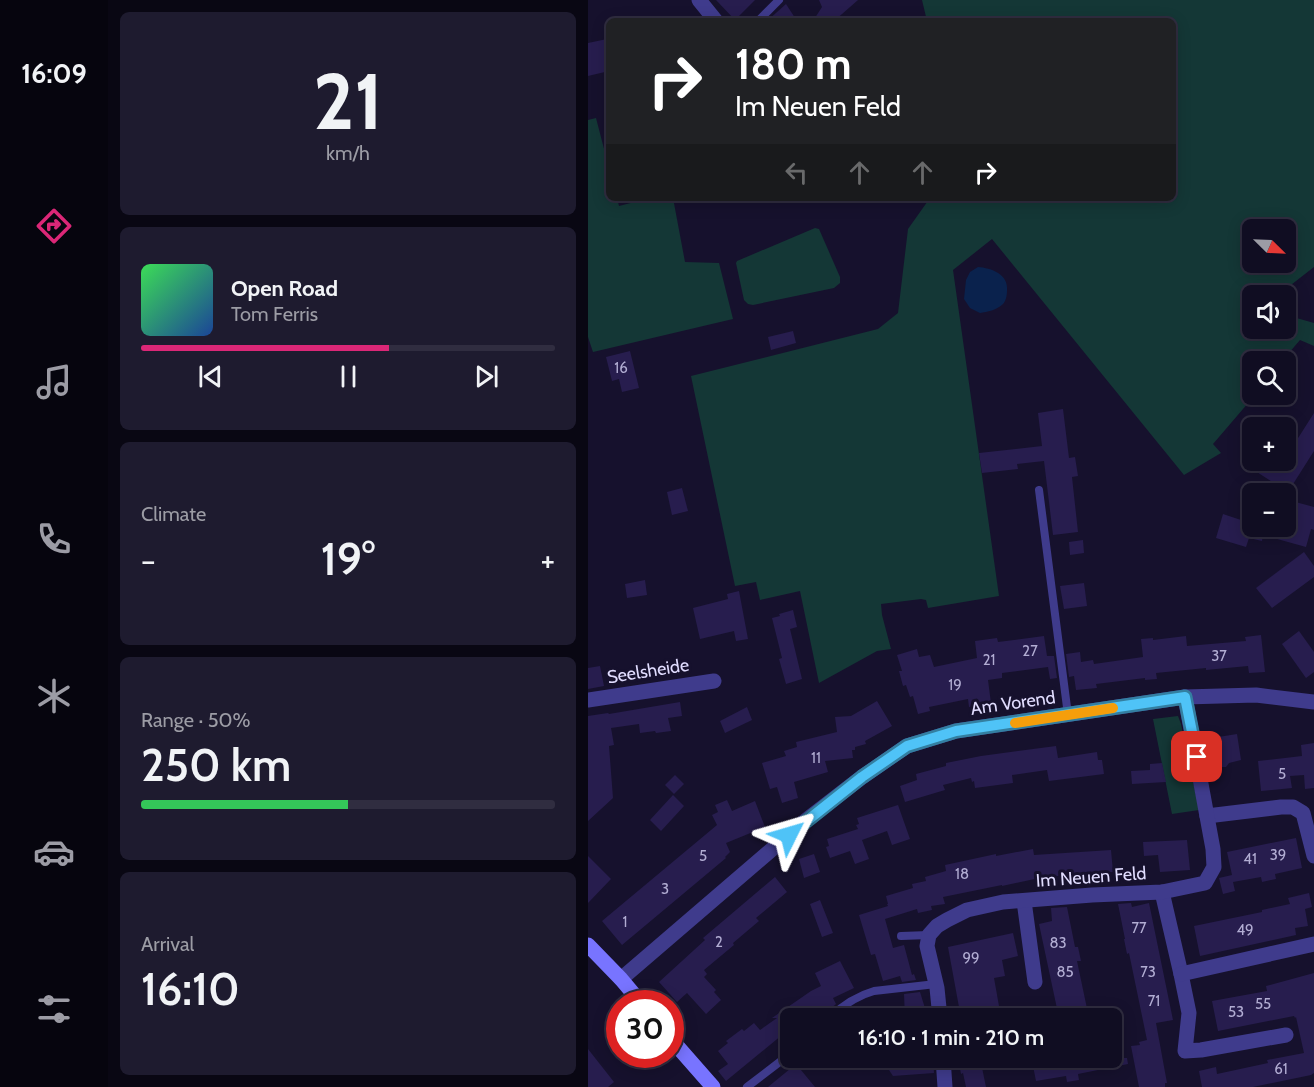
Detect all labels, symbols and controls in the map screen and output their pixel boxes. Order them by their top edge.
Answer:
text: 180 m [735,38,851,90]
icon: right [636,42,714,120]
text: 21 [313,54,383,149]
text: 16:09 [21,57,87,90]
text: Im Neuen Feld [735,90,901,123]
text: km/h [326,141,370,165]
icon: left [780,156,813,189]
icon: ahead [843,156,876,189]
icon: ahead [906,156,939,189]
icon: right [969,156,1002,189]
icon: directions [33,205,75,247]
north arrow [1242,219,1296,273]
map controls [1242,219,1296,537]
text: Open Road [231,275,338,302]
button: sound [1242,285,1296,339]
text: Tom Ferris [231,302,318,326]
button: search [1242,351,1296,405]
house number: 16 [614,359,628,377]
icon: previous [194,360,227,393]
icon: pause [332,360,365,393]
icon: next [470,360,503,393]
icon: music [33,361,75,403]
button: + [1242,417,1296,471]
button: − [1242,483,1296,537]
text: Climate [141,502,206,526]
icon: phone [33,518,75,560]
text: 19° [321,532,375,586]
text: − [141,540,156,580]
text: + [540,540,555,580]
house number: 27 [1022,642,1038,660]
house number: 37 [1211,647,1227,665]
house number: 21 [983,651,995,669]
street label: Seelsheide [605,654,691,688]
icon: climate [33,675,75,717]
house number: 19 [948,676,962,694]
street label: Am Vorend [969,686,1057,720]
text: Range · 50% [141,708,250,732]
pin [1171,731,1222,782]
text: 250 km [141,738,291,792]
icon: arrive [1180,740,1213,773]
house number: 11 [811,749,821,767]
house number: 5 [1278,765,1286,783]
position arrow [757,803,821,867]
icon: car [33,831,75,873]
house number: 39 [1270,846,1286,864]
house number: 5 [699,847,707,865]
house number: 41 [1243,850,1257,868]
street label: Im Neuen Feld [1035,862,1147,892]
house number: 18 [955,865,969,883]
house number: 3 [661,880,669,898]
house number: 1 [623,913,627,931]
house number: 77 [1131,919,1147,937]
house number: 49 [1236,921,1254,939]
text: Arrival [141,932,194,956]
house number: 2 [715,933,723,951]
house number: 83 [1049,934,1067,952]
house number: 99 [962,949,980,967]
text: 16:10 [141,962,240,1016]
house number: 85 [1056,963,1074,981]
house number: 73 [1140,963,1156,981]
icon: filters [33,988,75,1030]
speed limit sign: 30 [606,990,684,1068]
house number: 71 [1148,992,1160,1010]
house number: 55 [1255,995,1271,1013]
house number: 53 [1228,1003,1244,1021]
text: 16:10 · 1 min · 210 m [858,1024,1044,1051]
house number: 61 [1274,1060,1288,1078]

